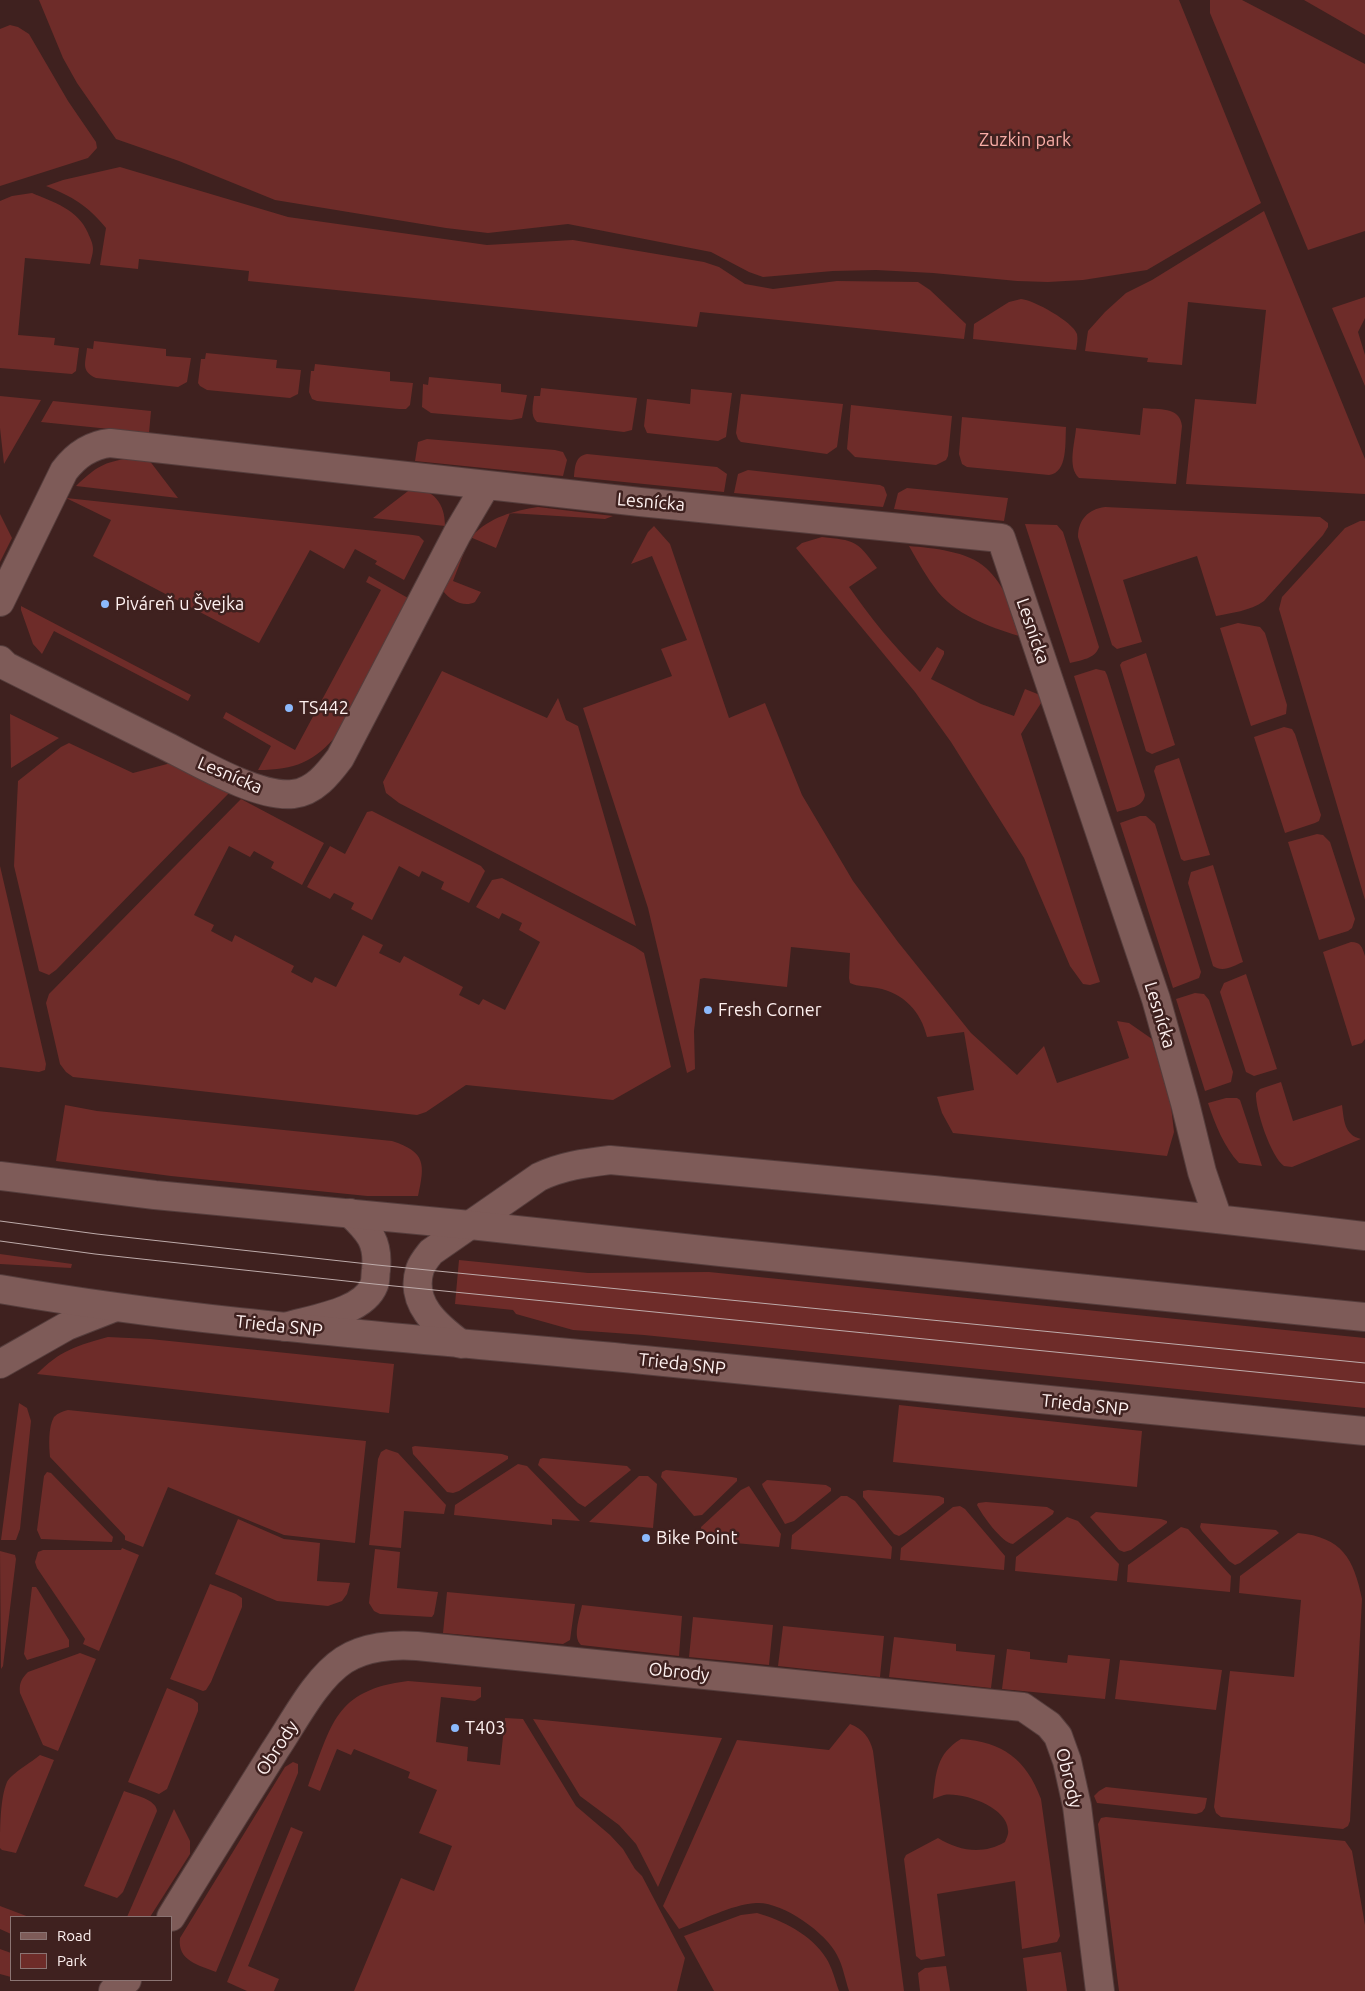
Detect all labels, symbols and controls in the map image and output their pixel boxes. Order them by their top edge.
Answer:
park label: Zuzkin park [979,129,1071,151]
street label: Lesnícka [616,488,686,516]
place label: Piváreň u Švejka [115,593,244,615]
street label: Lesnícka [1012,595,1054,667]
marker: Piváreň u Švejka [99,598,111,610]
place label: TS442 [299,697,349,719]
marker: TS442 [283,702,295,714]
street label: Lesnícka [194,752,266,798]
street label: Lesnícka [1140,979,1180,1051]
place label: Fresh Corner [718,999,822,1021]
marker: Fresh Corner [702,1004,714,1016]
street label: Trieda SNP [234,1311,324,1341]
street label: Trieda SNP [637,1349,727,1379]
street label: Trieda SNP [1040,1390,1130,1420]
place label: Bike Point [656,1527,737,1549]
marker: Bike Point [640,1532,652,1544]
street label: Obrody [648,1658,710,1686]
street label: Obrody [251,1717,303,1779]
place label: T403 [465,1717,505,1739]
marker: T403 [449,1722,461,1734]
street label: Obrody [1051,1746,1087,1810]
legend [10,1916,172,1981]
text: Road [57,1927,92,1944]
text: Park [57,1952,87,1969]

